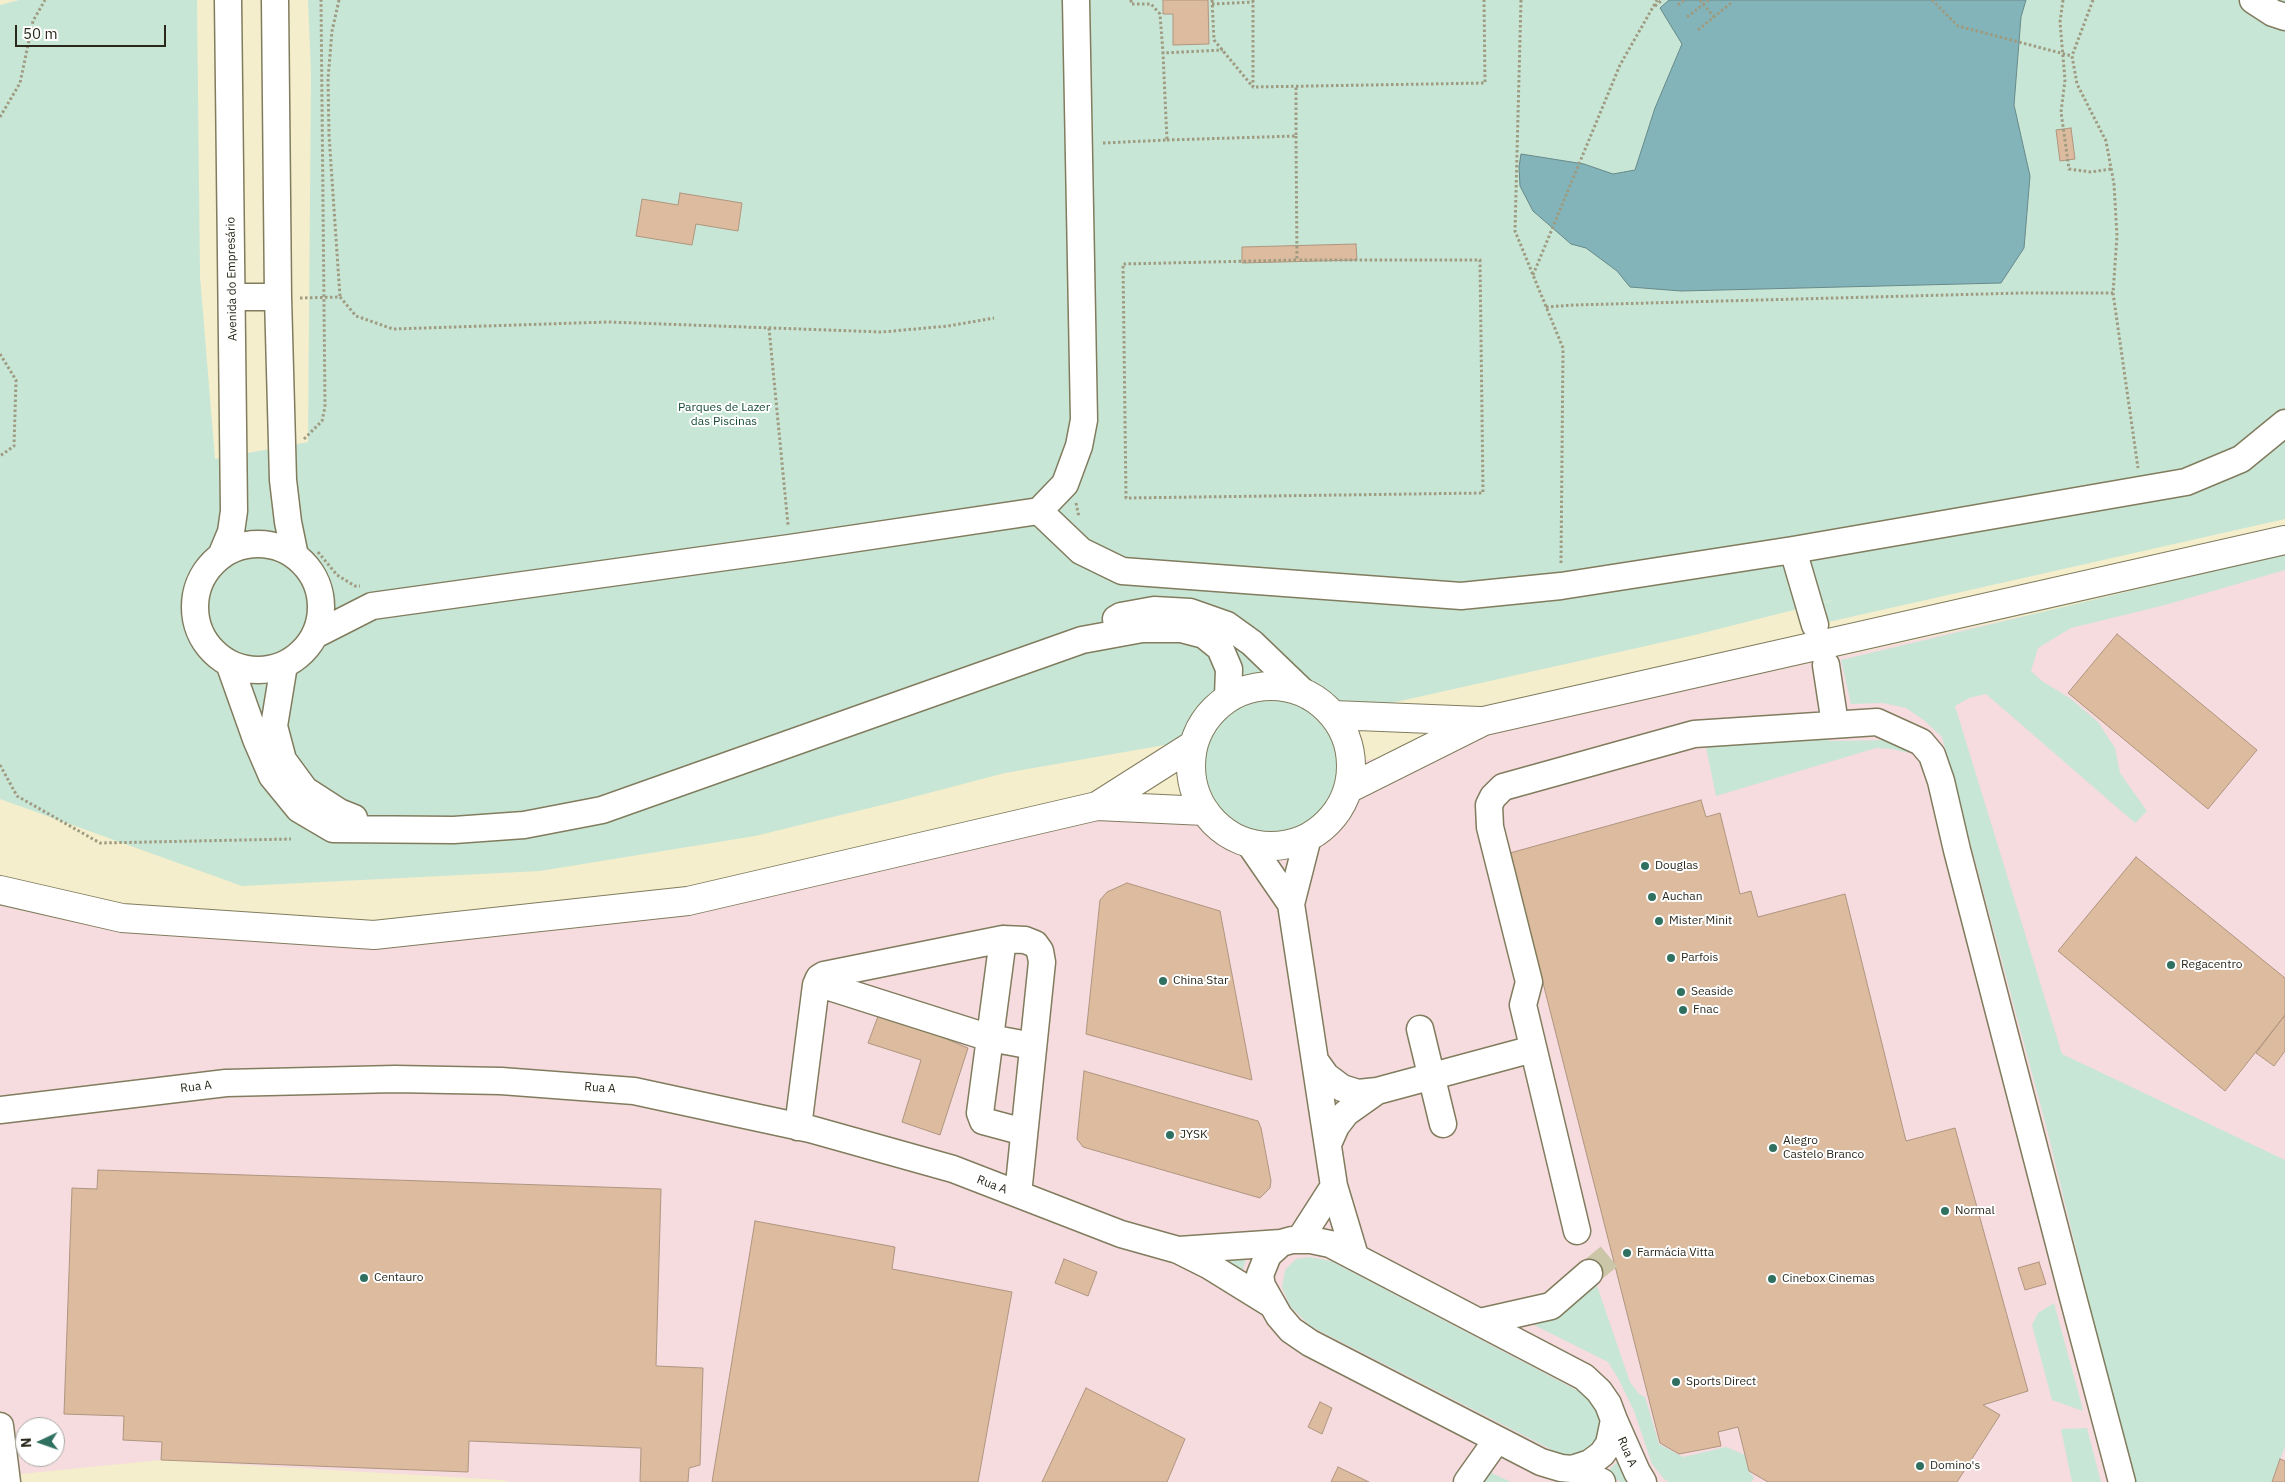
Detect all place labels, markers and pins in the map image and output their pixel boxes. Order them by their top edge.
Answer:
place label: Douglas [1655,859,1698,873]
marker: Douglas [1639,860,1651,872]
place label: Auchan [1662,890,1703,904]
marker: Auchan [1646,891,1658,903]
place label: Mister Minit [1669,914,1732,928]
marker: Mister Minit [1653,915,1665,927]
place label: Parfois [1681,951,1718,965]
marker: Parfois [1665,952,1677,964]
place label: Regacentro [2181,958,2242,972]
marker: Regacentro [2165,959,2177,971]
place label: China Star [1173,974,1228,988]
marker: China Star [1157,975,1169,987]
place label: Seaside [1691,985,1733,999]
marker: Seaside [1675,986,1687,998]
place label: Fnac [1693,1003,1719,1017]
marker: Fnac [1677,1004,1689,1016]
place label: JYSK [1180,1128,1208,1142]
marker: JYSK [1164,1129,1176,1141]
place label: Alegro Castelo Branco [1783,1134,1864,1162]
marker: Alegro Castelo Branco [1767,1142,1779,1154]
place label: Normal [1955,1204,1995,1218]
marker: Normal [1939,1205,1951,1217]
place label: Farmácia Vitta [1637,1246,1714,1260]
marker: Farmácia Vitta [1621,1247,1633,1259]
place label: Centauro [374,1271,423,1285]
marker: Centauro [358,1272,370,1284]
place label: Cinebox Cinemas [1782,1272,1875,1286]
marker: Cinebox Cinemas [1766,1273,1778,1285]
place label: Sports Direct [1686,1375,1756,1389]
marker: Sports Direct [1670,1376,1682,1388]
place label: Domino's [1930,1459,1980,1473]
marker: Domino's [1914,1460,1926,1472]

